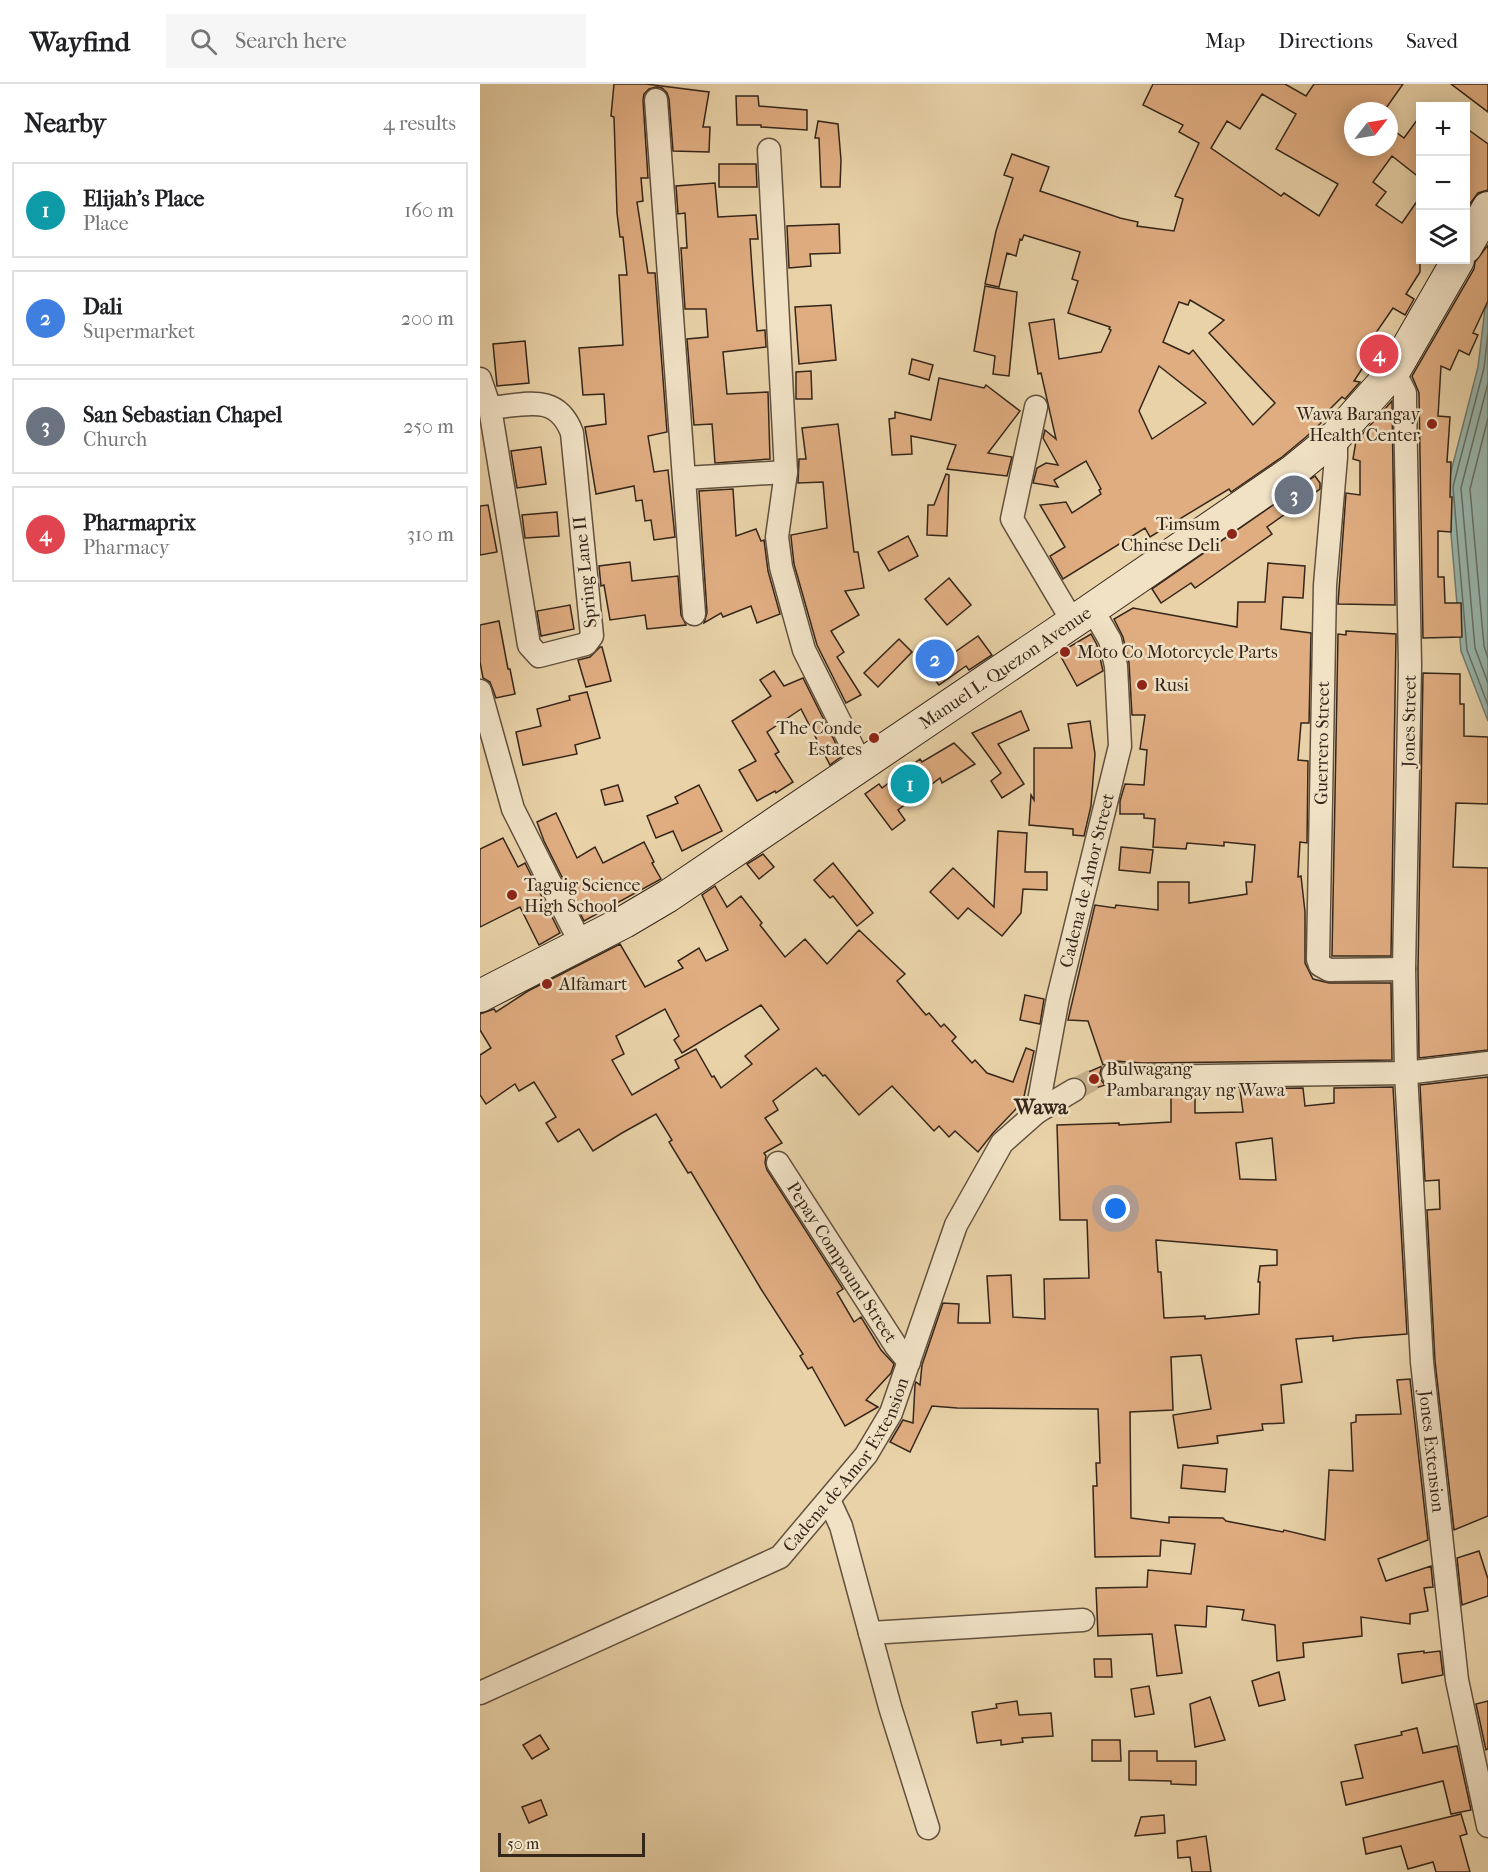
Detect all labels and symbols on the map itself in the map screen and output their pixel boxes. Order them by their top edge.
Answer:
north arrow [1344,102,1398,156]
pin: 4 [1360,332,1398,376]
place label: Wawa Barangay Health Center [1296,404,1421,446]
marker: Wawa Barangay Health Center [1425,417,1439,431]
pin: 3 [1274,472,1314,518]
place label: Timsum Chinese Deli [1121,514,1221,556]
street label: Spring Lane II [569,515,602,629]
marker: Timsum Chinese Deli [1225,527,1239,541]
street label: Manuel L. Quezon Avenue [915,603,1095,734]
pin: 2 [916,636,954,682]
place label: Moto Co Motorcycle Parts [1077,642,1278,663]
marker: Moto Co Motorcycle Parts [1058,645,1072,659]
street label: Jones Street [1398,674,1421,770]
place label: Rusi [1154,675,1190,696]
marker: Rusi [1135,678,1149,692]
street label: Guerrero Street [1311,680,1334,805]
place label: The Conde Estates [777,718,862,760]
marker: The Conde Estates [867,731,881,745]
pin: 1 [890,762,930,806]
street label: Cadena de Amor Street [1056,791,1119,970]
place label: Taguig Science High School [524,875,640,917]
marker: Taguig Science High School [505,888,519,902]
place label: Alfamart [558,974,628,995]
marker: Alfamart [540,977,554,991]
place label: Bulwagang Pambarangay ng Wawa [1106,1059,1286,1101]
marker: Bulwagang Pambarangay ng Wawa [1087,1072,1101,1086]
district label: Wawa [1013,1095,1069,1119]
street label: Pepay Compound Street [782,1178,901,1347]
your location [1101,1194,1130,1223]
street label: Cadena de Amor Extension [779,1374,914,1556]
street label: Jones Extension [1414,1387,1449,1514]
scale bar [498,1830,645,1858]

